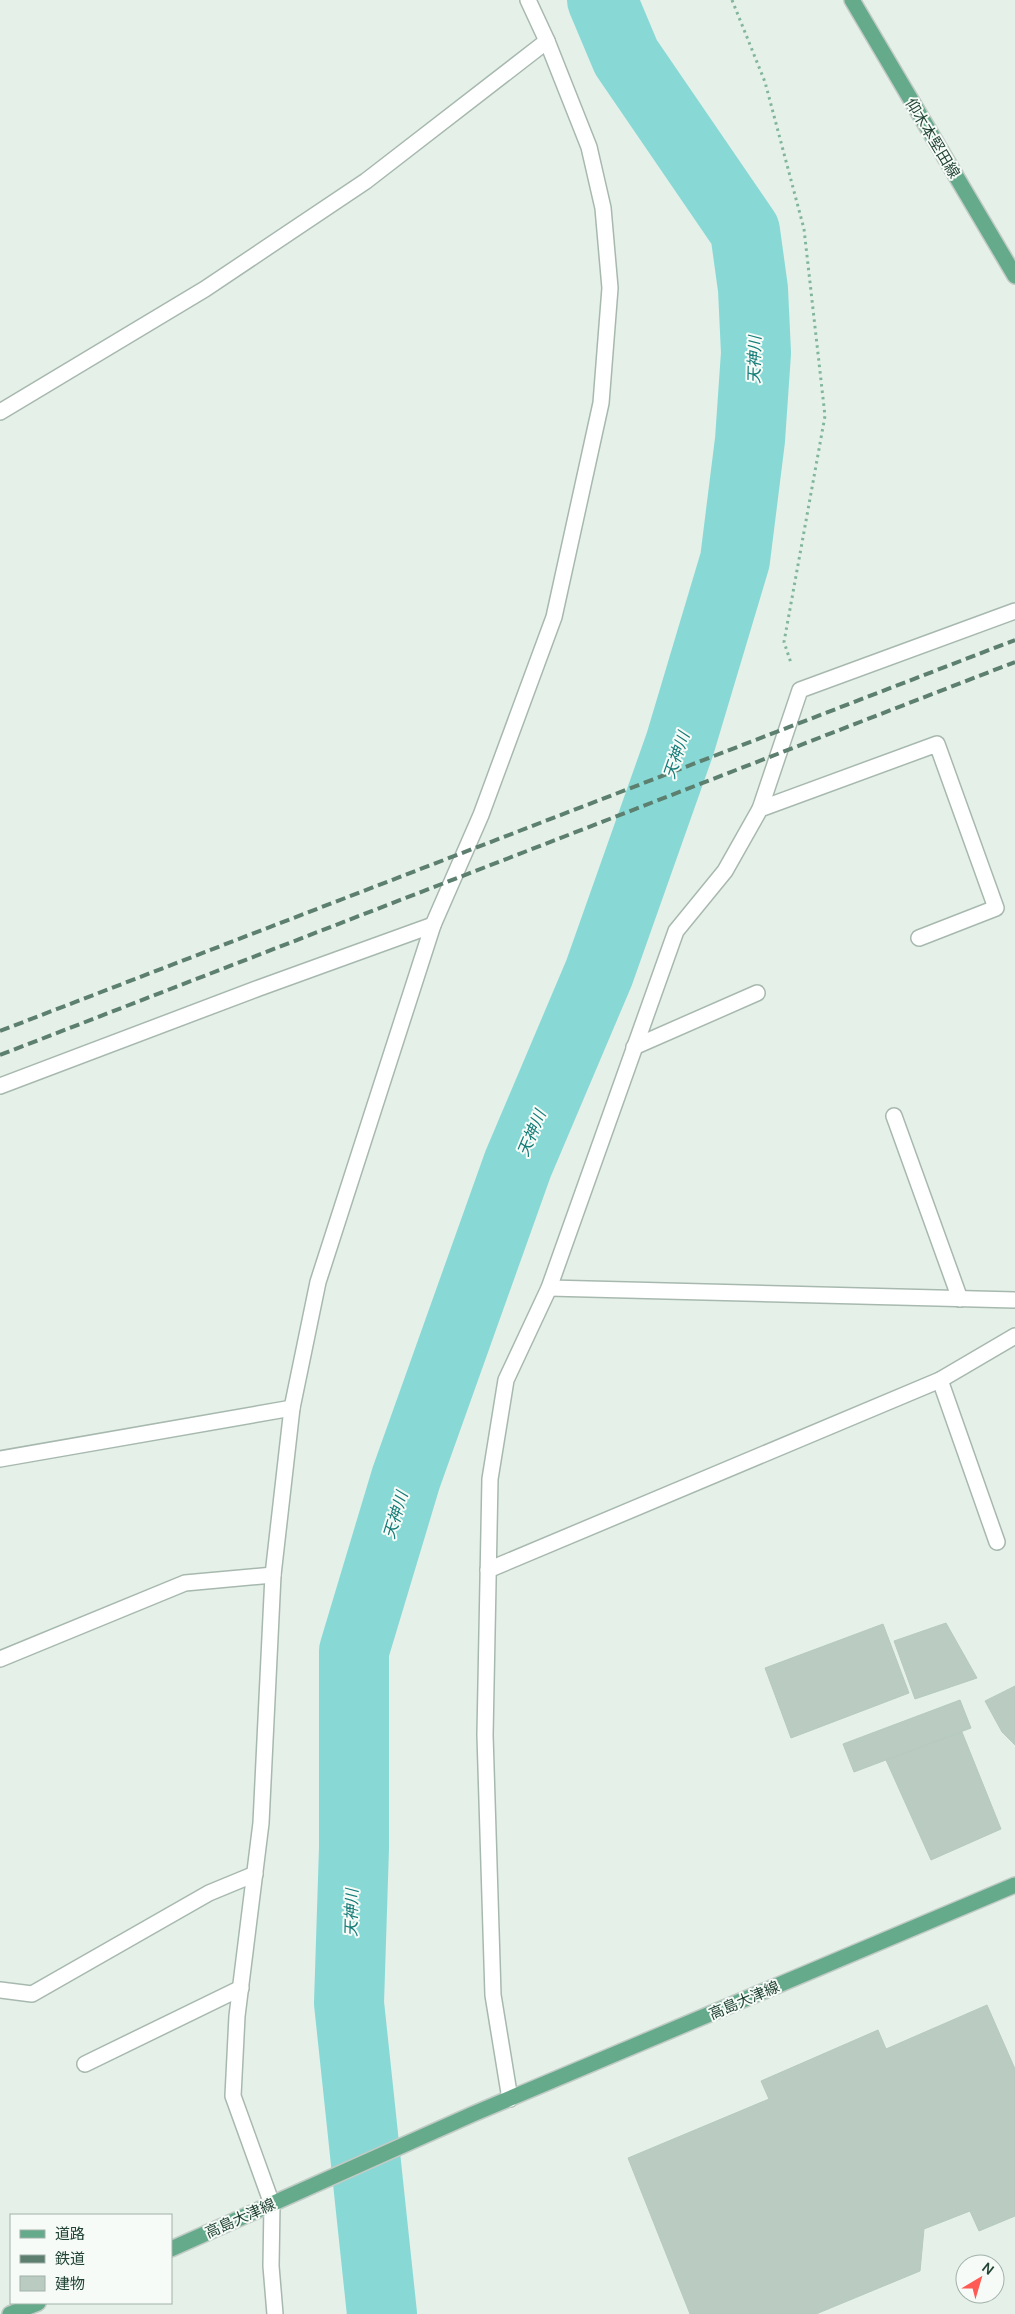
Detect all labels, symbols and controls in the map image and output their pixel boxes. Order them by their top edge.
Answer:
street label: 仰木本堅田線 [900,93,965,182]
water label: 天神川 [743,334,765,384]
water label: 天神川 [658,727,695,781]
water label: 天神川 [511,1105,551,1159]
water label: 天神川 [377,1487,413,1541]
water label: 天神川 [340,1887,362,1937]
street label: 高島大津線 [705,1976,783,2024]
street label: 高島大津線 [201,2193,279,2243]
legend [10,2214,172,2304]
text: 道路 [55,2223,85,2244]
text: 鉄道 [55,2248,85,2269]
north arrow [955,2254,1005,2304]
text: N [978,2258,998,2279]
text: 建物 [55,2273,85,2294]

